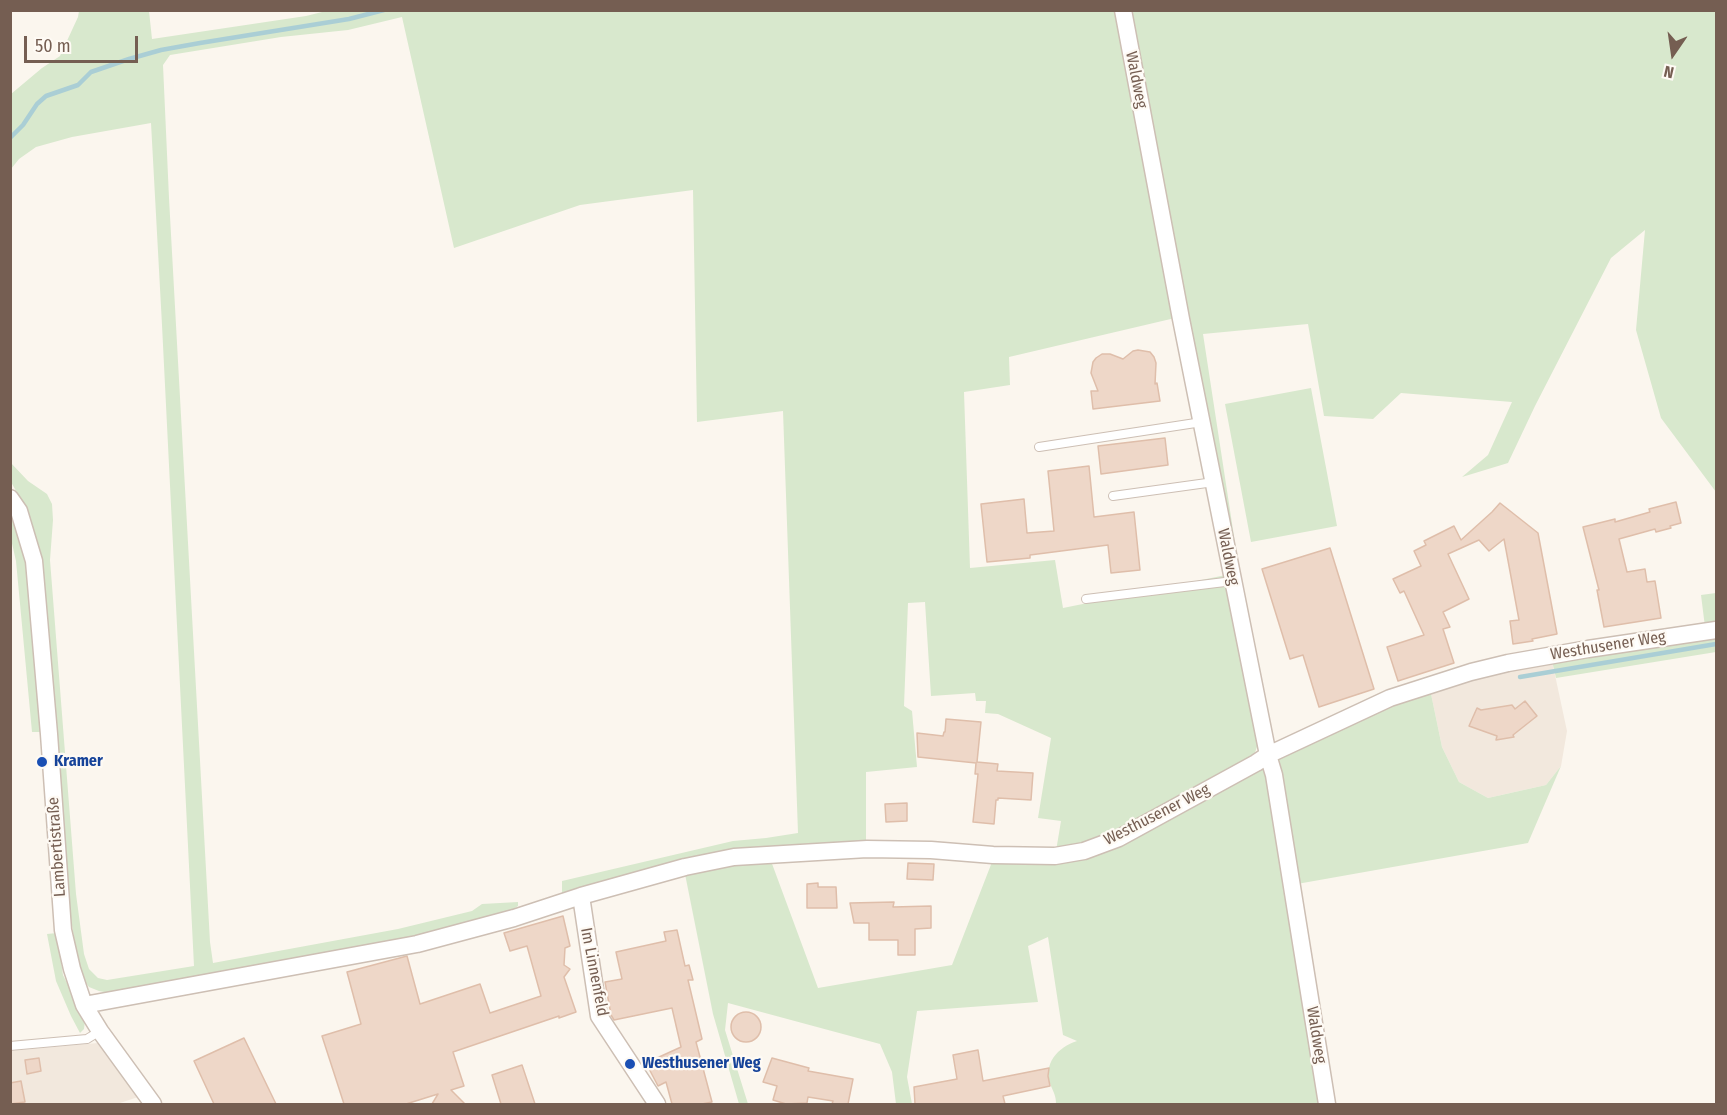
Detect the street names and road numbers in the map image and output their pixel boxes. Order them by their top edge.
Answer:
street label: Waldweg [1121,50,1151,110]
street label: Waldweg [1213,527,1243,587]
street label: Westhusener Weg [1549,627,1667,665]
street label: Westhusener Weg [1101,780,1213,850]
street label: Lambertistraße [44,797,70,897]
street label: Im Linnenfeld [576,926,612,1018]
street label: Waldweg [1302,1005,1330,1065]

